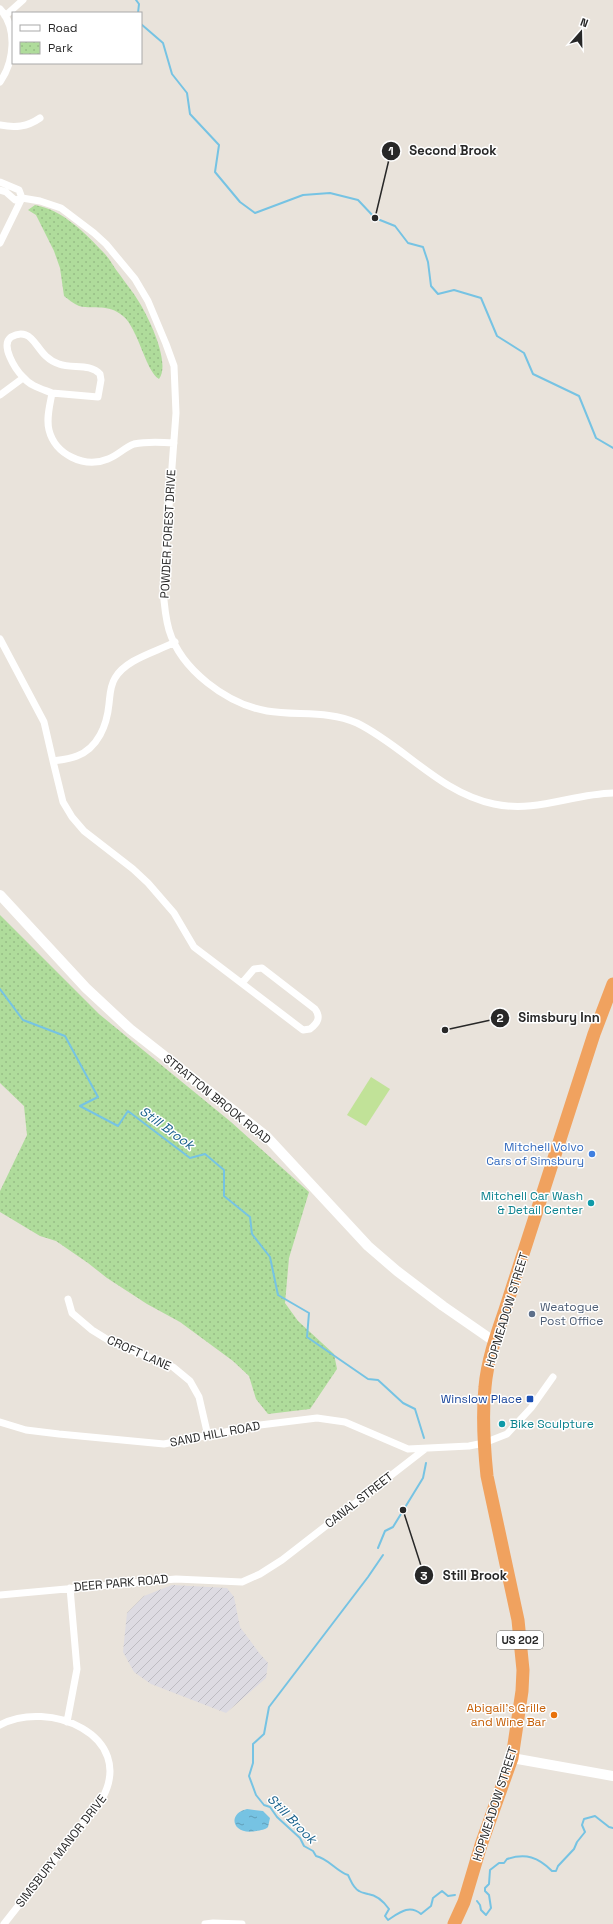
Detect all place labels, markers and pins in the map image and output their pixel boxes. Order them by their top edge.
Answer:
callout: Second Brook [381,138,504,163]
callout: Simsbury Inn [490,1005,607,1030]
place label: Mitchell Volvo Cars of Simsbury [486,1139,584,1169]
marker: Mitchell Volvo Cars of Simsbury [587,1149,597,1159]
place label: Mitchell Car Wash & Detail Center [481,1188,583,1218]
marker: Mitchell Car Wash & Detail Center [586,1198,596,1208]
place label: Weatogue Post Office [540,1299,603,1329]
marker: Weatogue Post Office [527,1309,537,1319]
place label: Winslow Place [441,1391,522,1407]
marker: Winslow Place [525,1394,535,1404]
place label: Bike Sculpture [510,1416,594,1432]
marker: Bike Sculpture [497,1419,507,1429]
callout: Still Brook [414,1563,515,1588]
place label: Abigail's Grille and Wine Bar [467,1700,546,1730]
marker: Abigail's Grille and Wine Bar [549,1710,559,1720]

